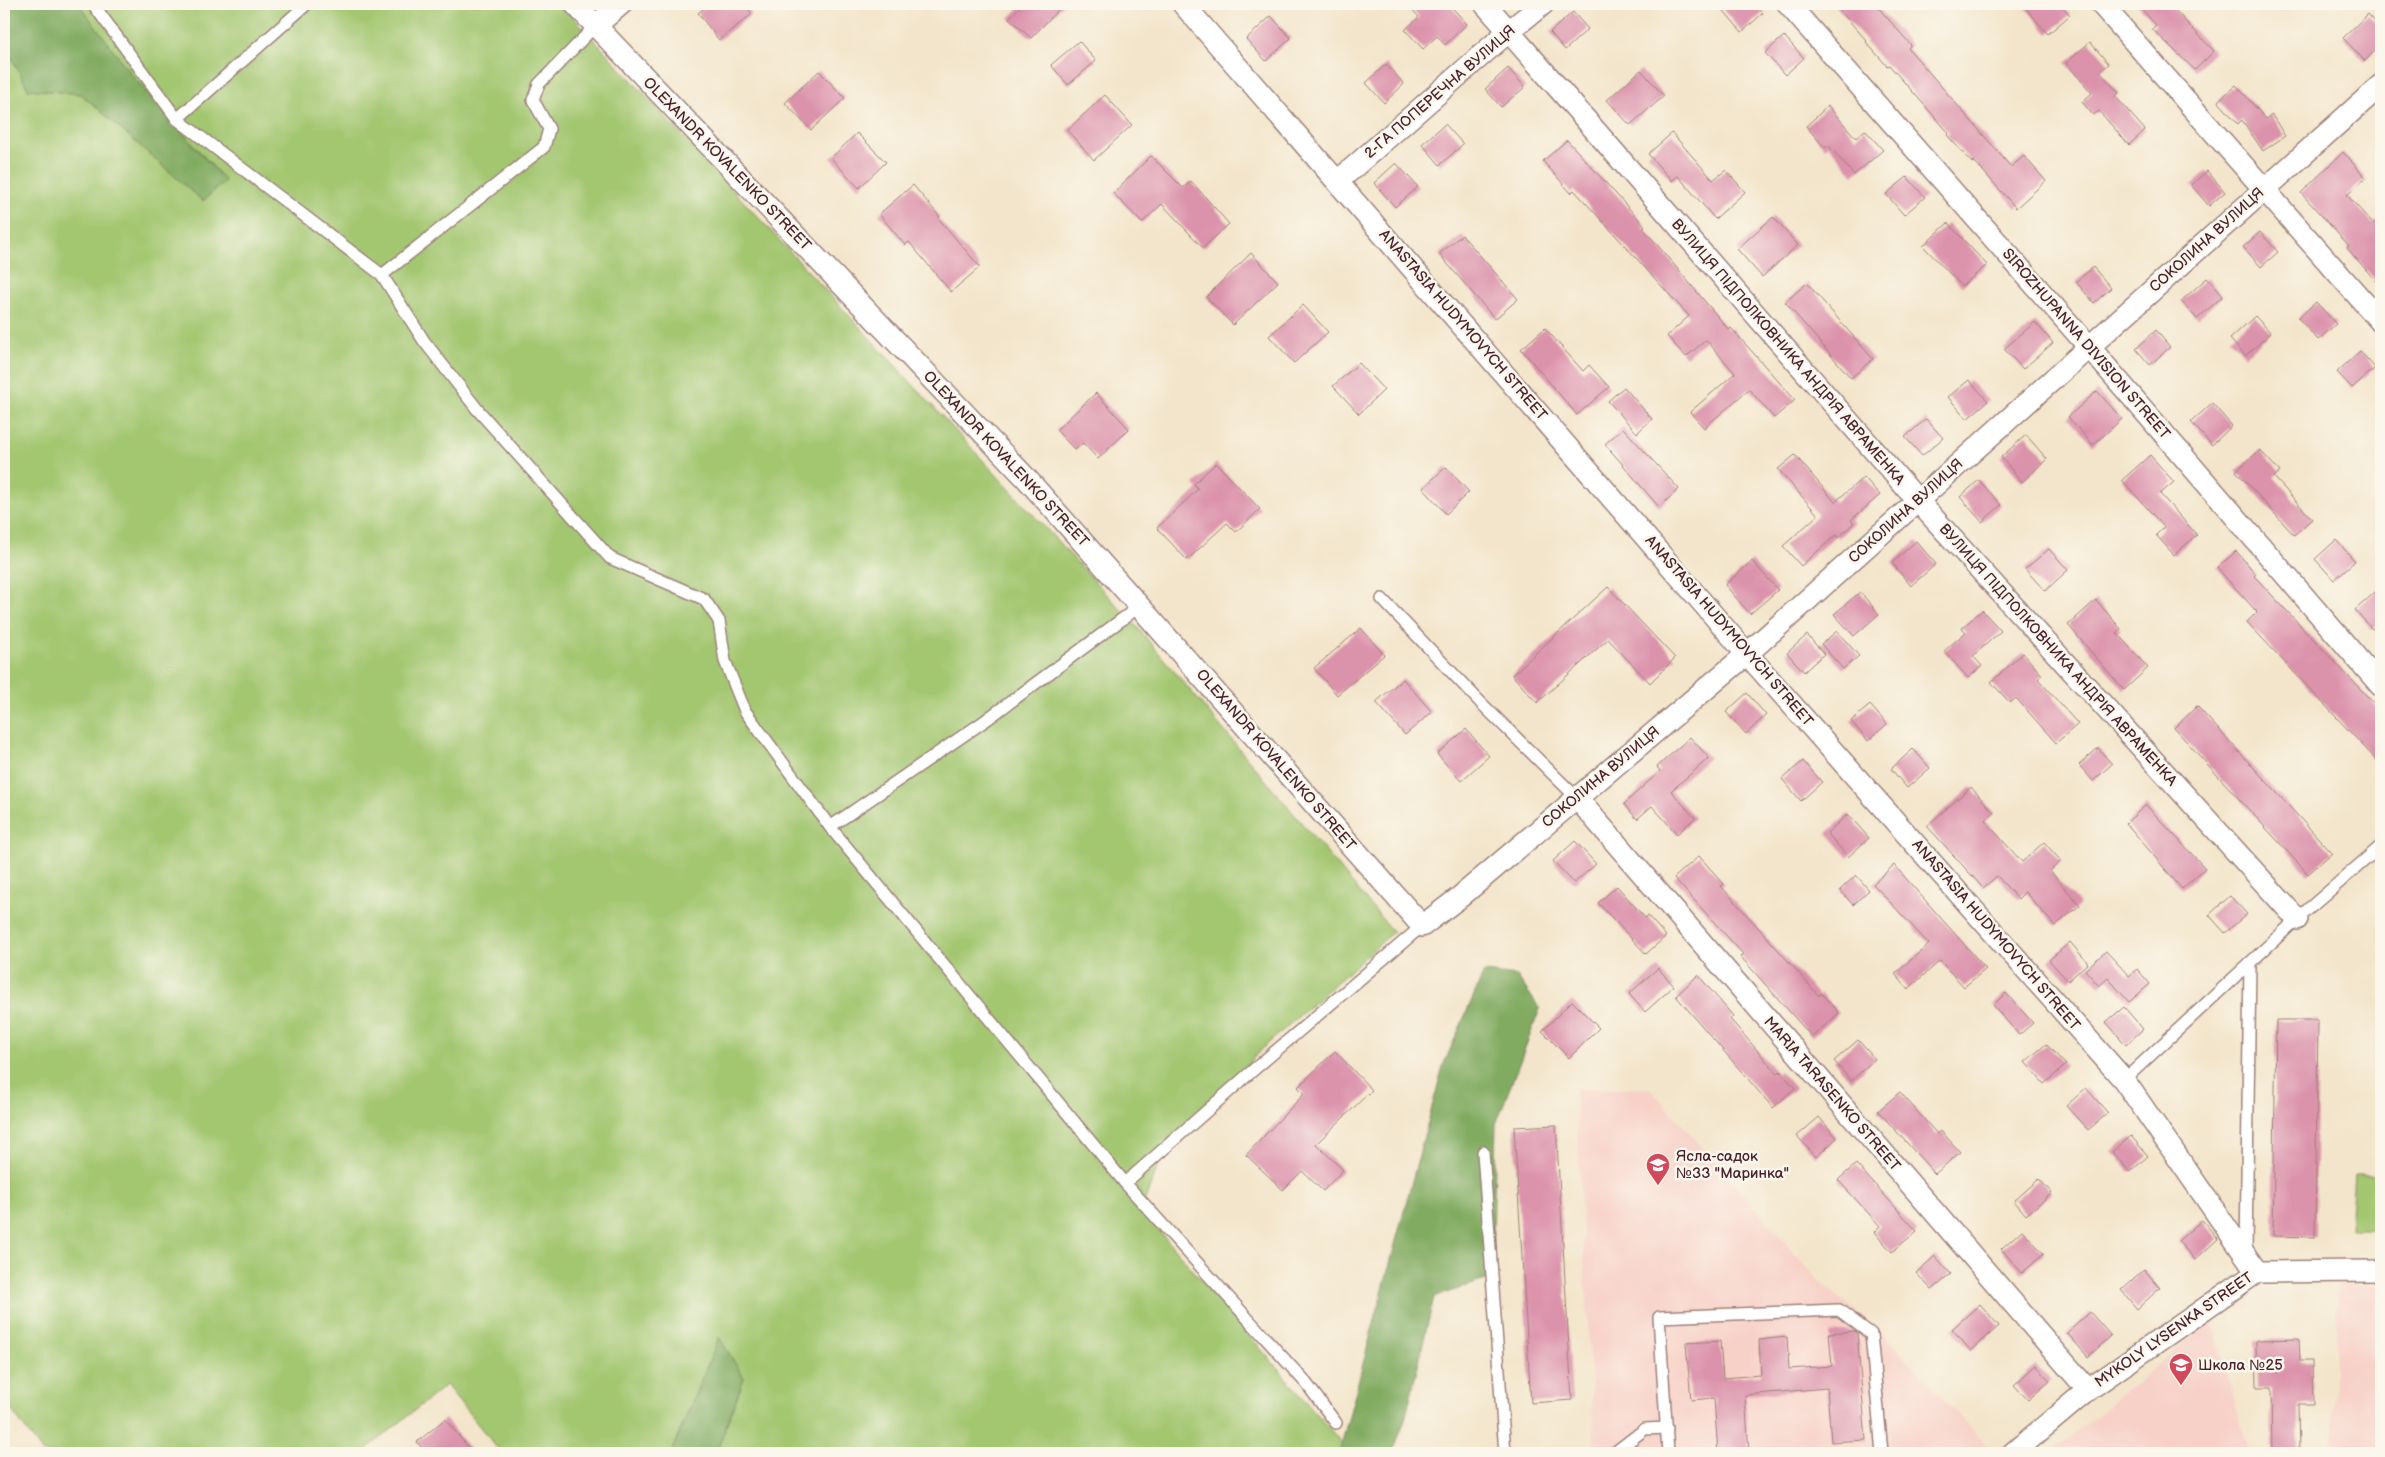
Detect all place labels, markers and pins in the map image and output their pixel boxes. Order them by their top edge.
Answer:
place label: Ясла-садок №33 "Маринка" [1676,1147,1789,1183]
school or university icon: Ясла-садок №33 "Маринка" [1645,1152,1671,1186]
school or university icon: Школа №25 [2168,1352,2194,1386]
place label: Школа №25 [2198,1356,2283,1375]

